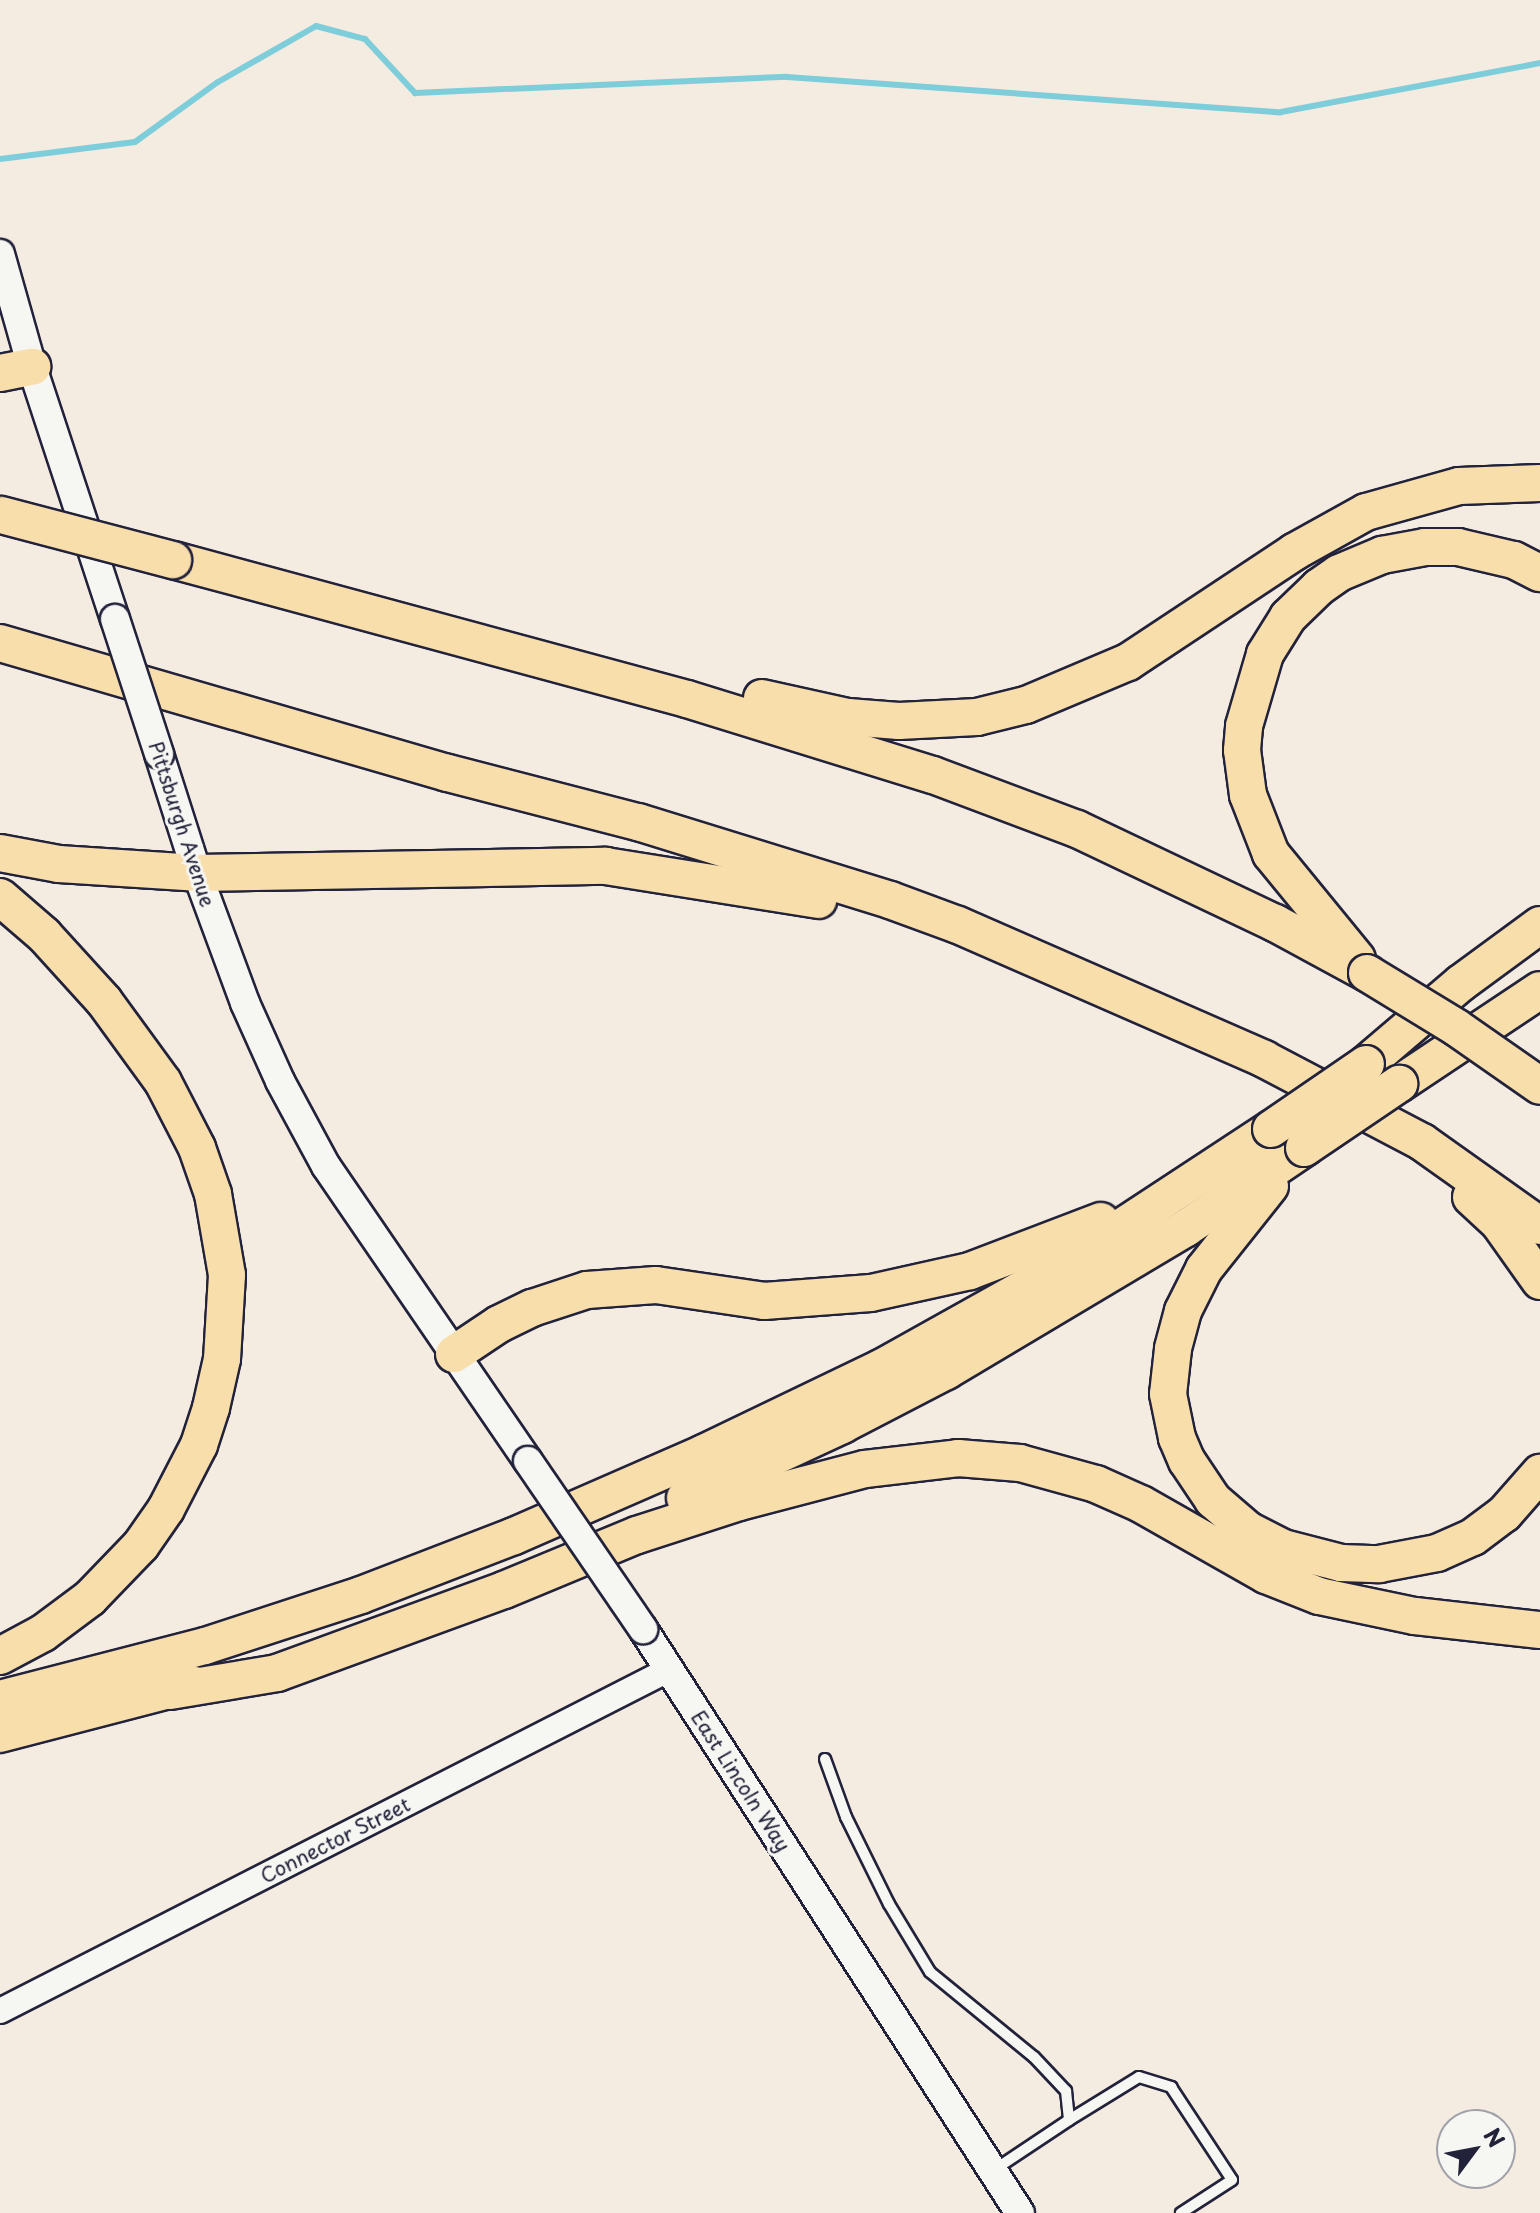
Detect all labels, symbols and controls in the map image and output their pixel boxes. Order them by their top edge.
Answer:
street label: Pittsburgh Avenue [144,738,220,910]
street label: East Lincoln Way [686,1706,796,1856]
street label: Connector Street [255,1791,415,1889]
north arrow [1436,2109,1516,2189]
text: N [1476,2121,1514,2153]

